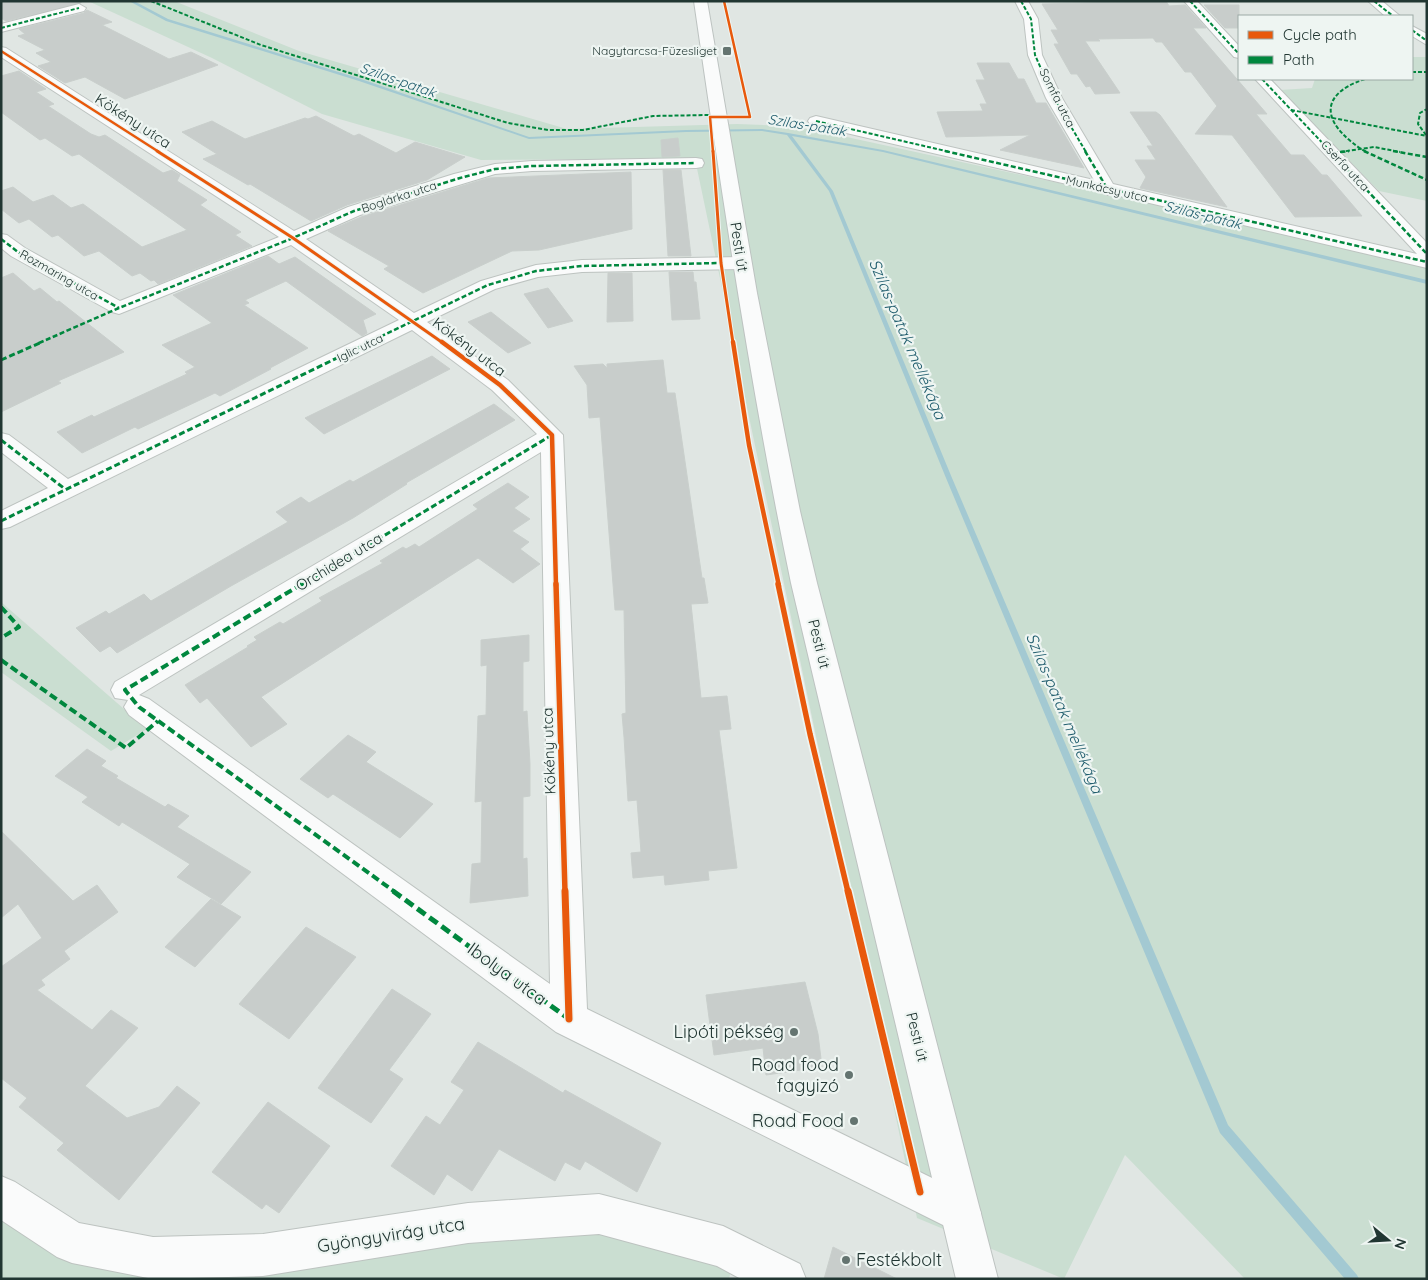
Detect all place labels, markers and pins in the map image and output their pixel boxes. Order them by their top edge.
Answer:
place label: Nagytarcsa-Füzesliget [592,43,717,58]
marker: Nagytarcsa-Füzesliget [721,45,733,57]
place label: Lipóti pékség [674,1020,784,1043]
marker: Lipóti pékség [788,1026,800,1038]
place label: Road food fagyizó [751,1053,839,1097]
marker: Road food fagyizó [843,1069,855,1081]
place label: Road Food [752,1109,844,1132]
marker: Road Food [848,1115,860,1127]
place label: Festékbolt [856,1248,942,1271]
marker: Festékbolt [840,1254,852,1266]

